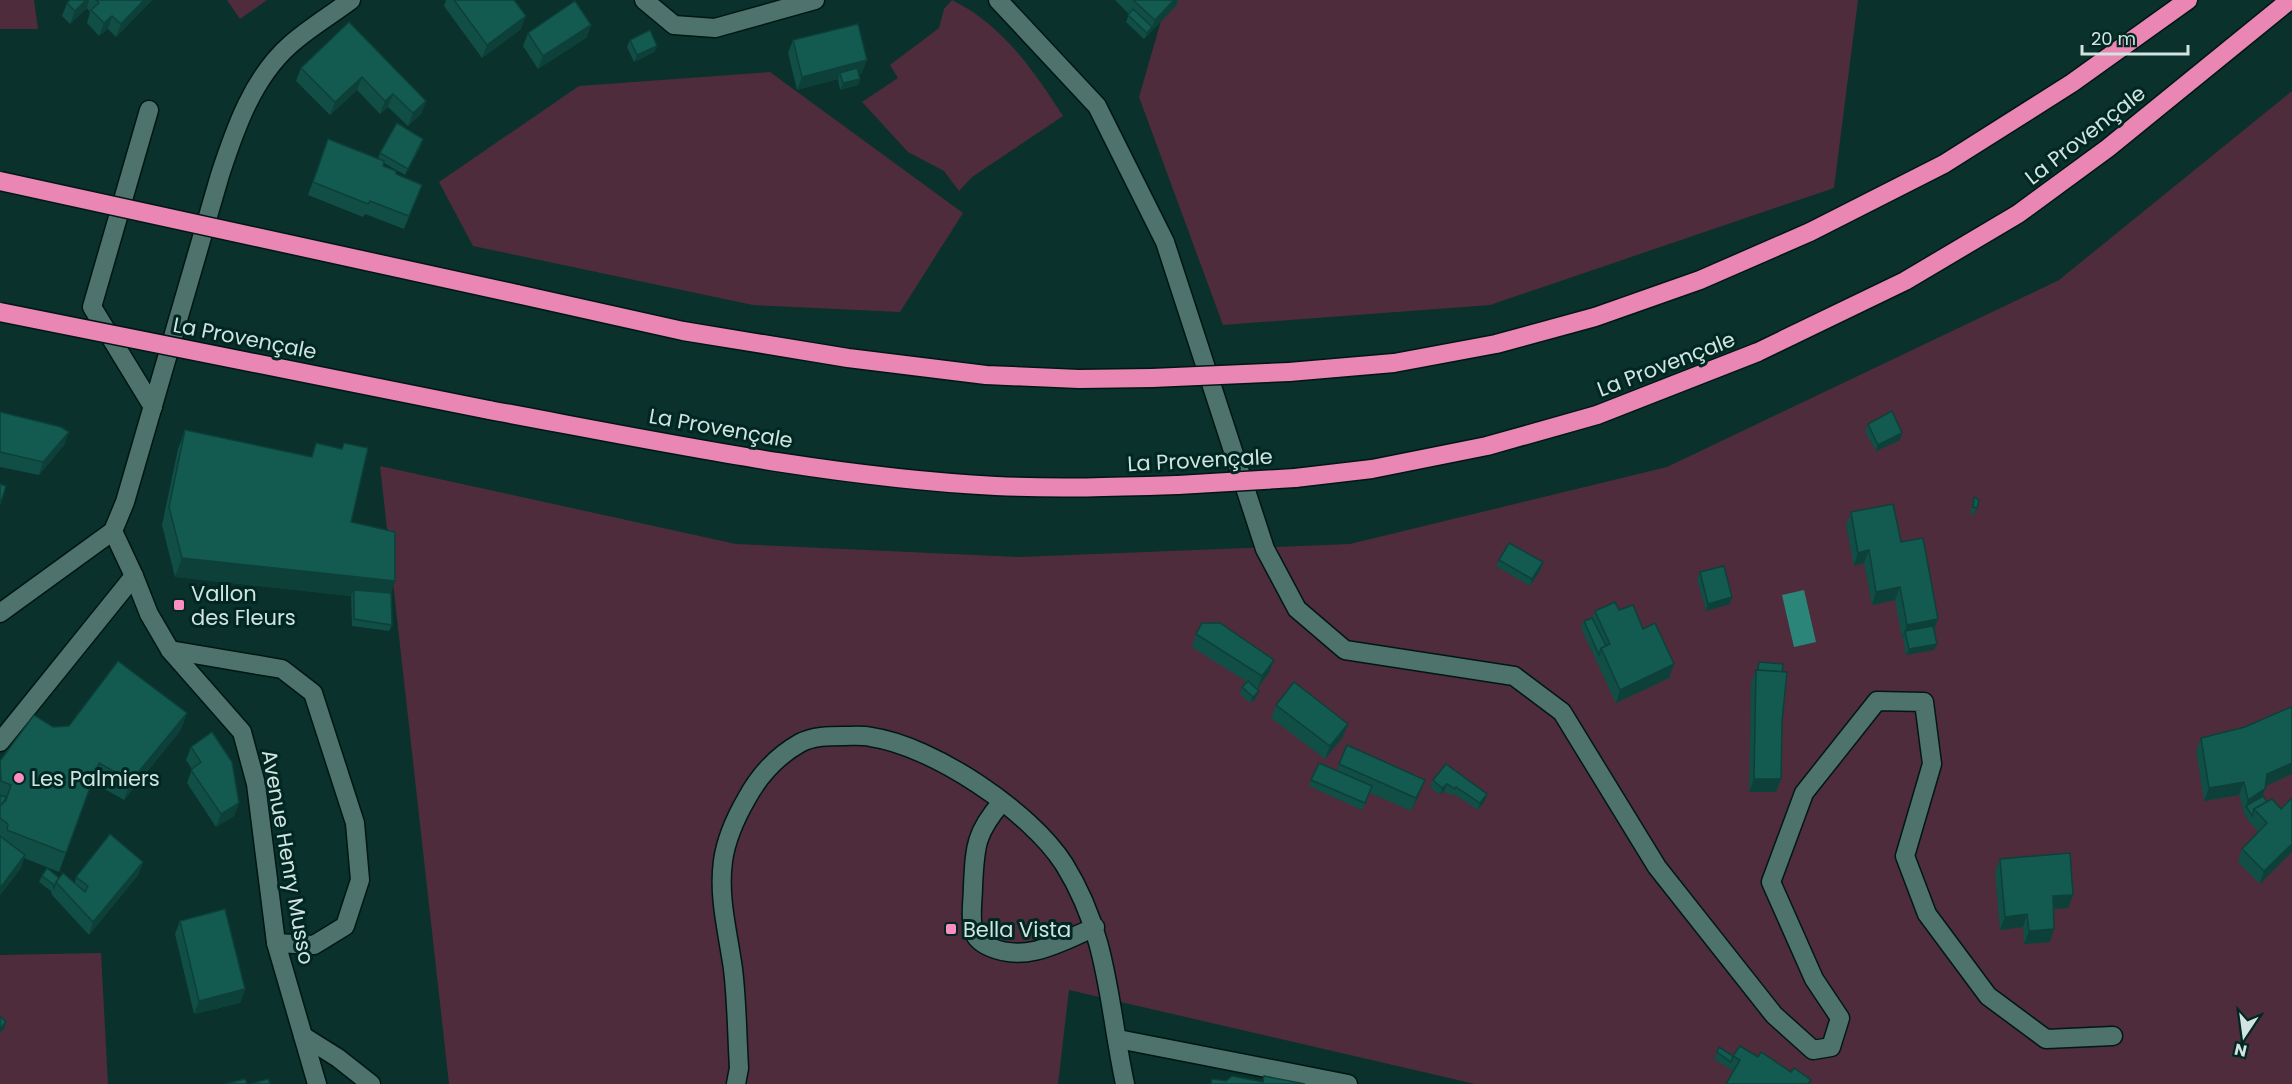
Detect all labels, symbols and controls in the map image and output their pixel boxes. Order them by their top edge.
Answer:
scale bar [2082,18,2188,56]
text: 20 m [2091,26,2136,51]
street label: La Provençale [2019,79,2151,191]
street label: La Provençale [171,310,319,366]
street label: La Provençale [1593,324,1739,404]
street label: La Provençale [647,401,795,455]
street label: La Provençale [1126,442,1274,478]
place label: Vallon des Fleurs [191,579,296,632]
marker: Vallon des Fleurs [172,598,186,612]
street label: Avenue Henry Musso [255,747,321,967]
place label: Les Palmiers [31,764,160,793]
marker: Les Palmiers [12,771,26,785]
place label: Bella Vista [963,915,1071,944]
marker: Bella Vista [944,922,958,936]
north arrow [2214,1006,2274,1066]
text: N [2232,1038,2249,1063]

